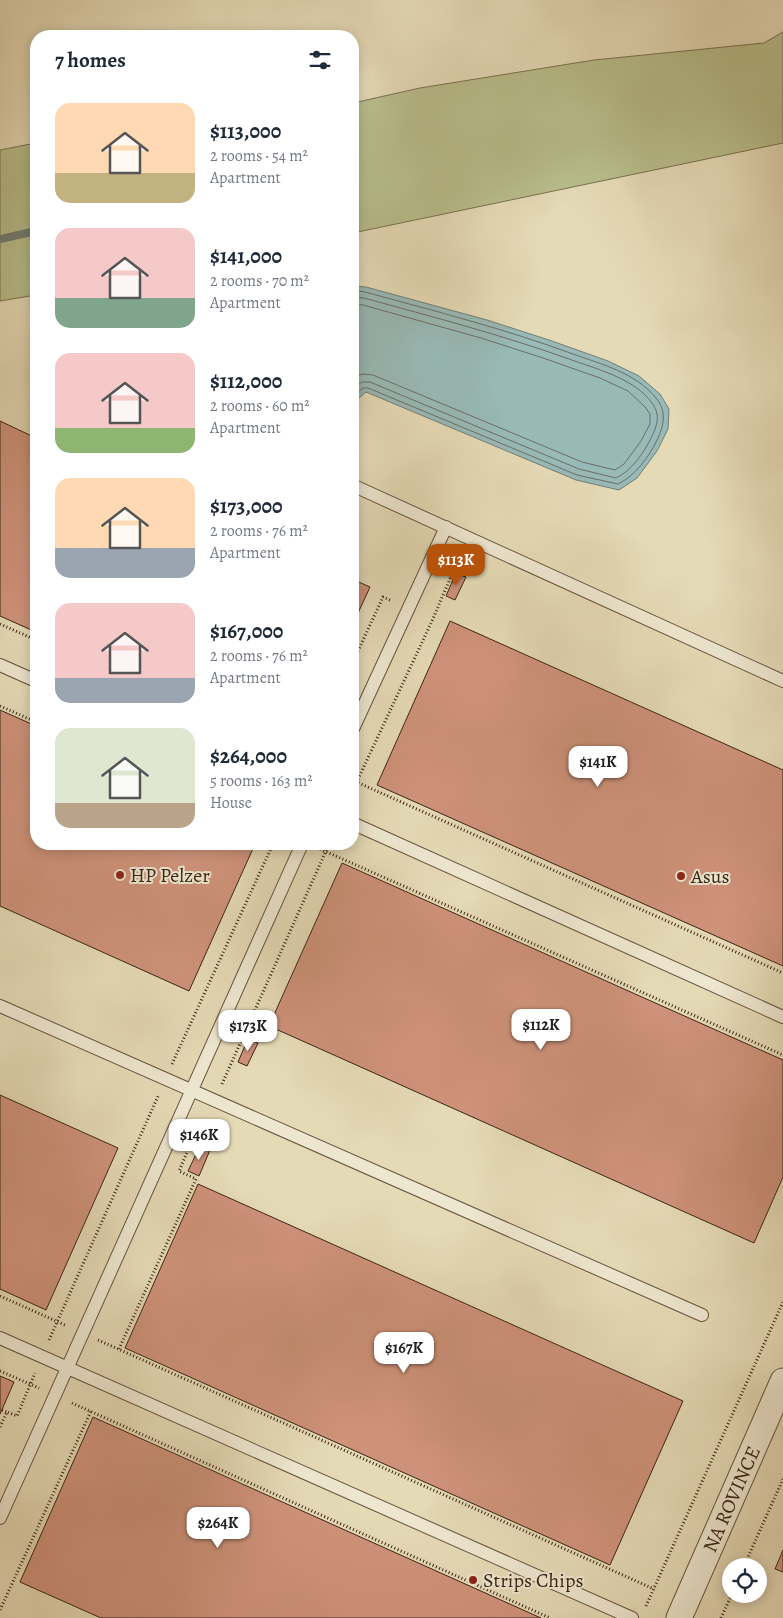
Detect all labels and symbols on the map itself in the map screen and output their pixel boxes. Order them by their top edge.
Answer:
pin: $113K [421,544,491,586]
pin: $141K [563,746,633,788]
place label: HP Pelzer [130,862,210,889]
place label: Asus [690,863,730,890]
marker: HP Pelzer [114,869,126,881]
marker: Asus [675,870,687,882]
pin: $112K [506,1008,576,1051]
pin: $173K [213,1010,283,1052]
pin: $146K [164,1118,234,1161]
pin: $167K [369,1332,439,1374]
street label: NA ROVINCE [696,1442,766,1556]
pin: $264K [183,1506,253,1549]
place label: Strips Chips [483,1567,584,1594]
marker: Strips Chips [467,1574,479,1586]

